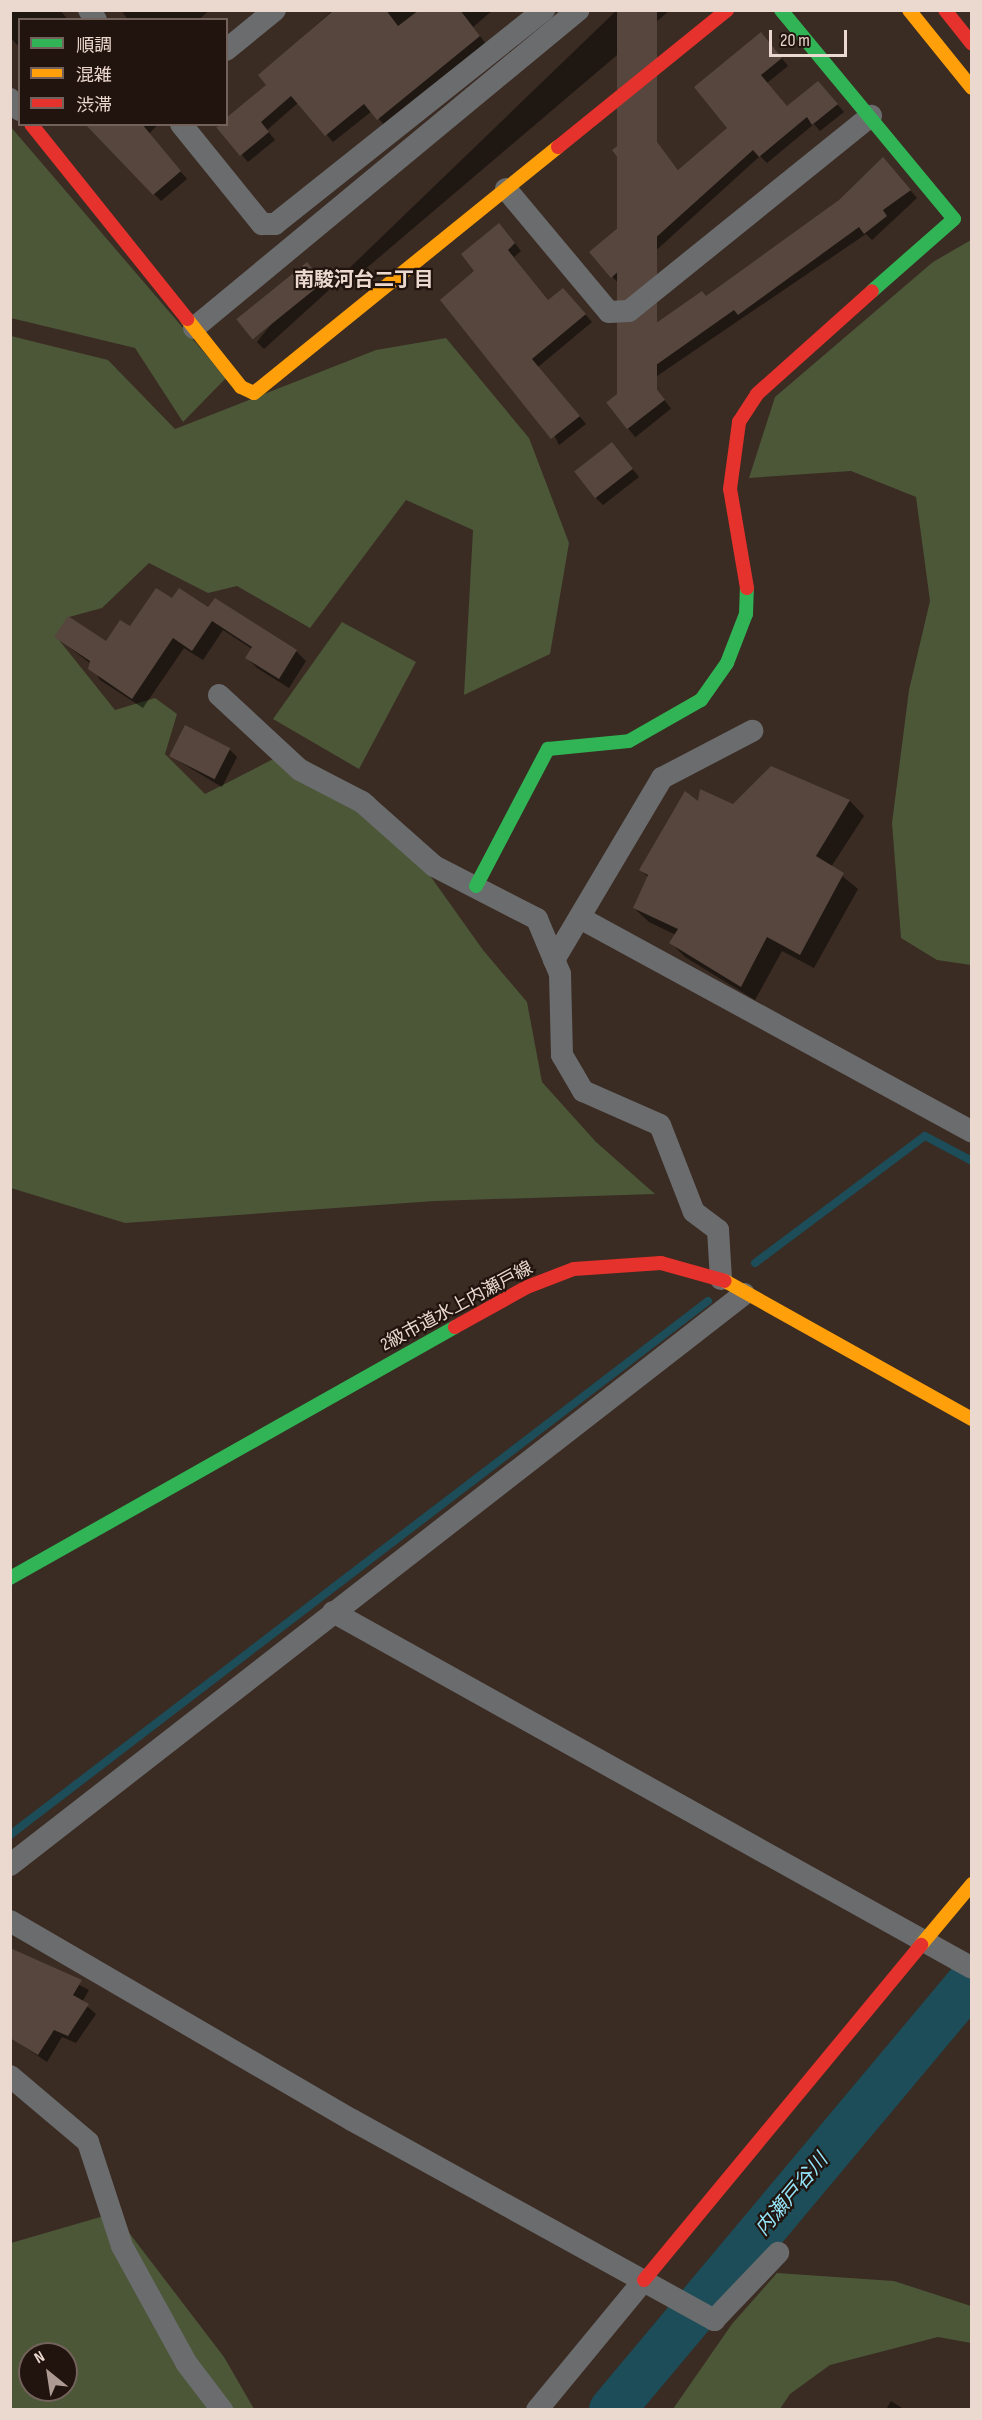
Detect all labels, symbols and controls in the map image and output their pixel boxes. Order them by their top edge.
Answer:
legend [18,18,228,126]
scale bar [772,18,850,56]
text: 20 m [780,30,810,51]
text: 順調 [76,35,112,56]
text: 混雑 [76,65,112,86]
text: 渋滞 [76,95,112,116]
district label: 南駿河台二丁目 [294,268,434,292]
street label: 2級市道水上内瀬戸線 [377,1258,537,1356]
water label: 内瀬戸谷川 [751,2149,833,2241]
north arrow [18,2342,78,2402]
text: N [31,2347,48,2368]

